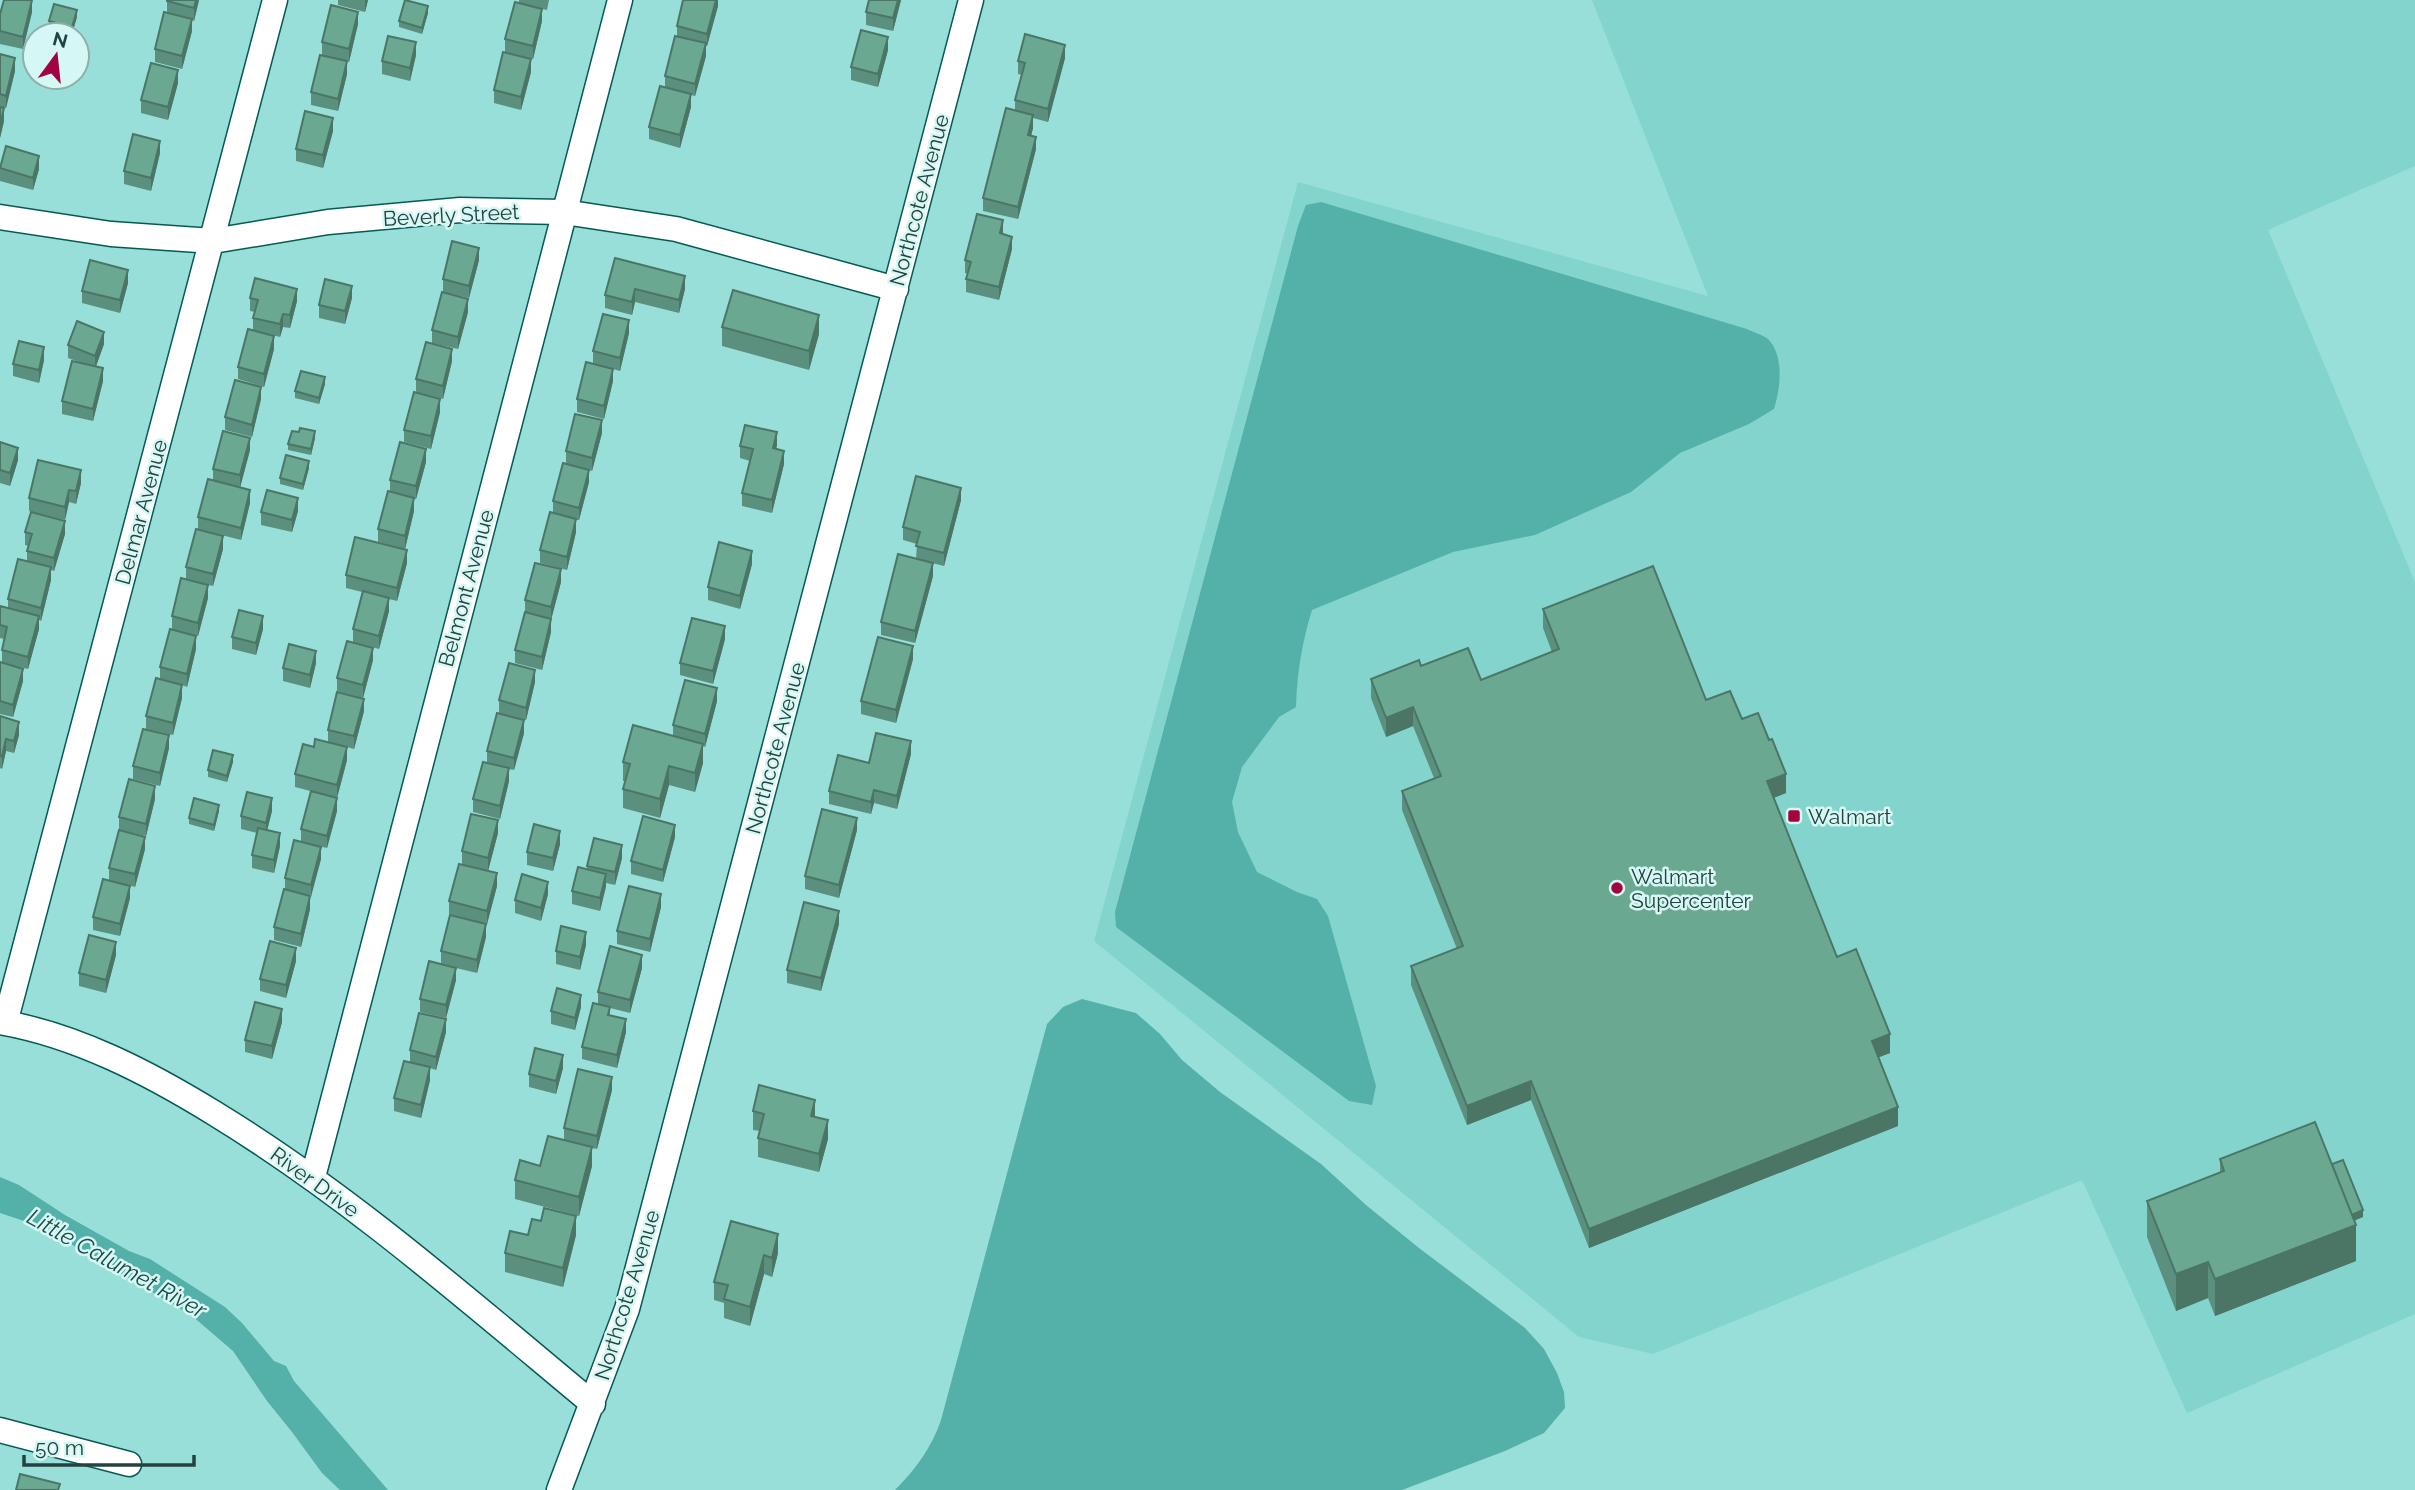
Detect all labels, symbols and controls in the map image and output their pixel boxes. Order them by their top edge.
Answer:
north arrow [21,21,91,91]
text: N [51,27,70,52]
street label: Northcote Avenue [884,112,954,288]
street label: Beverly Street [382,199,520,231]
street label: Delmar Avenue [110,437,172,587]
street label: Belmont Avenue [433,507,499,669]
street label: Northcote Avenue [740,660,810,836]
place label: Walmart [1808,804,1891,829]
marker: Walmart [1786,808,1802,824]
place label: Walmart Supercenter [1631,864,1752,913]
marker: Walmart Supercenter [1609,880,1625,896]
street label: River Drive [266,1141,364,1223]
water label: Little Calumet River [23,1203,212,1324]
street label: Northcote Avenue [589,1207,665,1383]
scale bar [24,1424,194,1468]
text: 50 m [35,1435,84,1460]

